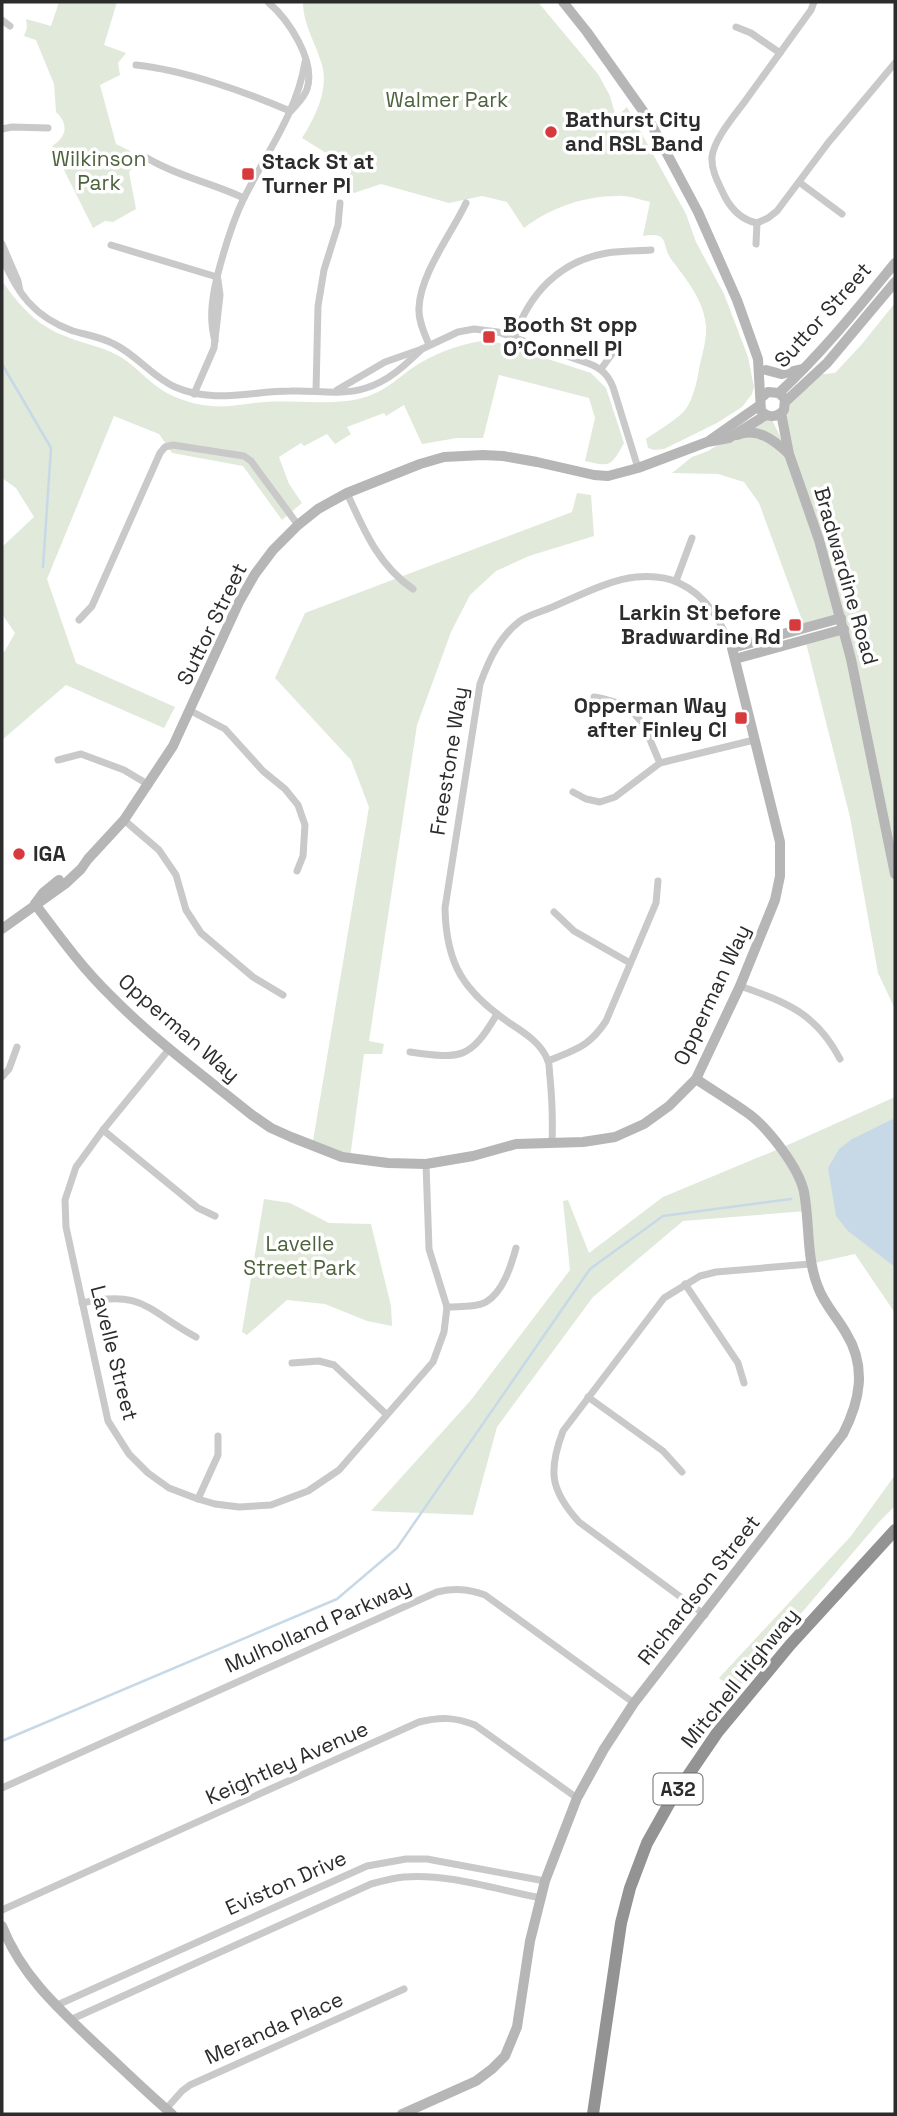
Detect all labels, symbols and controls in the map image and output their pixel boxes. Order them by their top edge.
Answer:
park label: Walmer Park [386,86,508,113]
place label: Bathurst City and RSL Band [565,106,703,157]
marker: Bathurst City and RSL Band [543,124,559,140]
park label: Wilkinson Park [52,145,146,196]
place label: Stack St at Turner Pl [262,148,374,199]
marker: Stack St at Turner Pl [240,166,256,182]
street label: Suttor Street [768,256,877,373]
place label: Booth St opp O'Connell Pl [503,311,637,362]
marker: Booth St opp O'Connell Pl [481,329,497,345]
street label: Bradwardine Road [808,484,885,668]
street label: Suttor Street [170,558,253,689]
place label: Larkin St before Bradwardine Rd [619,599,781,650]
marker: Larkin St before Bradwardine Rd [787,617,803,633]
street label: Freestone Way [423,685,474,837]
place label: Opperman Way after Finley Cl [574,692,727,743]
marker: Opperman Way after Finley Cl [733,710,749,726]
place label: IGA [33,840,66,867]
marker: IGA [11,846,27,862]
street label: Opperman Way [667,920,756,1070]
street label: Opperman Way [113,967,246,1088]
park label: Lavelle Street Park [243,1230,357,1281]
street label: Lavelle Street [85,1282,144,1423]
street label: Richardson Street [631,1509,766,1670]
street label: Mulholland Parkway [220,1572,415,1679]
street label: Mitchell Highway [675,1602,804,1753]
street label: Keightley Avenue [201,1715,372,1811]
road number: A32 [654,1774,702,1804]
street label: Eviston Drive [221,1844,351,1921]
street label: Meranda Place [200,1985,347,2070]

